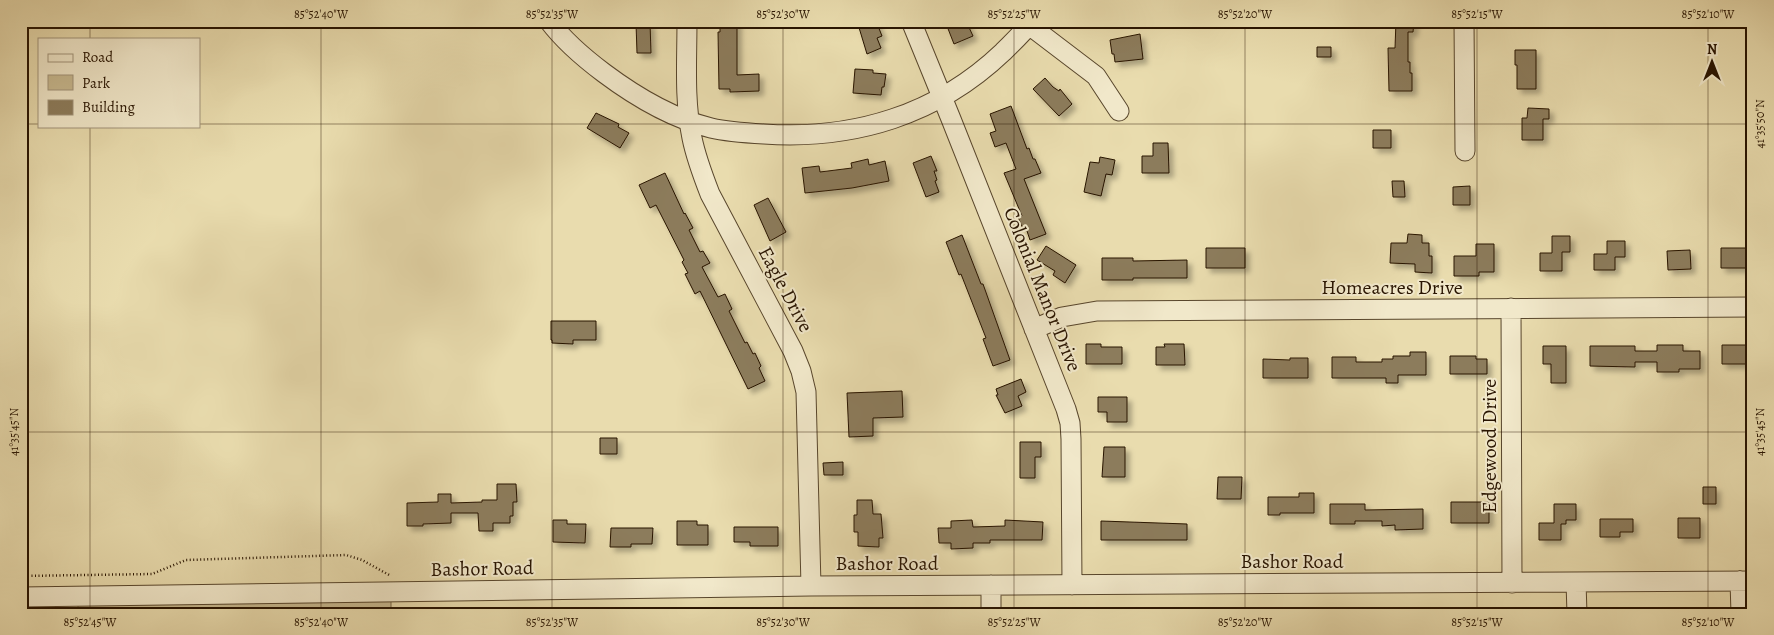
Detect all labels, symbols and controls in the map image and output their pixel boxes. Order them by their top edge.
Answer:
text: 85°52'40"W [294,6,349,22]
text: 85°52'35"W [526,6,579,22]
text: 85°52'30"W [756,6,811,22]
text: 85°52'25"W [987,6,1041,22]
text: 85°52'20"W [1218,6,1273,22]
text: 85°52'15"W [1451,6,1504,22]
text: 85°52'10"W [1682,6,1735,22]
legend [38,38,200,128]
north arrow [1686,38,1736,88]
text: N [1707,40,1717,59]
text: Road [82,47,114,67]
text: Park [82,73,111,93]
text: Building [82,97,135,117]
text: 41°35'50"N [1752,99,1768,149]
street label: Colonial Manor Drive [997,203,1088,375]
street label: Eagle Drive [752,242,819,337]
street label: Homeacres Drive [1321,274,1463,301]
street label: Edgewood Drive [1476,379,1503,513]
text: 41°35'45"N [6,408,22,456]
text: 41°35'45"N [1752,408,1768,456]
street label: Bashor Road [1240,548,1344,575]
street label: Bashor Road [835,550,939,577]
street label: Bashor Road [430,554,534,583]
text: 85°52'45"W [64,614,117,630]
text: 85°52'40"W [294,614,349,630]
text: 85°52'35"W [526,614,579,630]
text: 85°52'30"W [756,614,811,630]
text: 85°52'25"W [987,614,1041,630]
text: 85°52'20"W [1218,614,1273,630]
text: 85°52'15"W [1451,614,1504,630]
text: 85°52'10"W [1682,614,1735,630]

